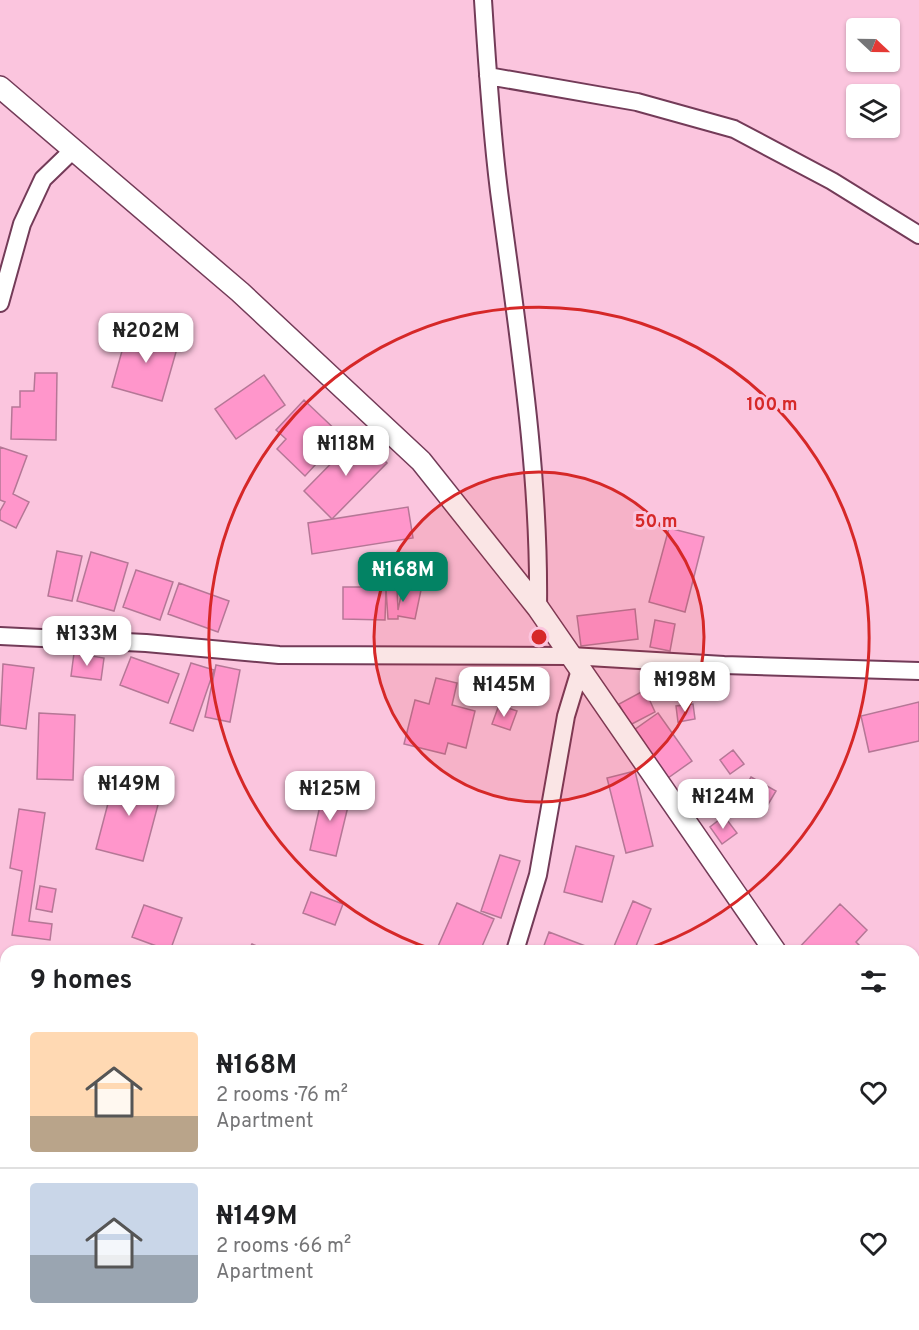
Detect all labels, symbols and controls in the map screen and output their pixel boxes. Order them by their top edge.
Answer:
north arrow [846,18,900,72]
map controls [846,18,900,138]
button: layers [846,84,900,138]
pin: ₦202M [104,313,188,364]
text: ₦202M [112,319,180,345]
text: 100 m [746,394,798,417]
pin: ₦118M [304,426,388,477]
text: ₦118M [317,432,375,458]
text: 50 m [634,511,678,534]
pin: ₦168M [361,552,445,603]
text: ₦168M [372,558,434,584]
pin: ₦133M [45,616,129,667]
text: ₦133M [56,622,118,648]
centre of rings [529,627,549,647]
pin: ₦198M [643,662,727,713]
pin: ₦145M [462,667,546,718]
text: ₦198M [654,668,716,694]
text: ₦145M [473,673,535,699]
pin: ₦149M [87,766,171,817]
pin: ₦125M [288,771,372,822]
text: ₦149M [98,772,160,798]
text: ₦125M [299,777,361,803]
pin: ₦124M [681,779,765,830]
text: ₦124M [692,785,754,811]
text: 9 homes [30,965,132,998]
icon: filters [857,965,890,998]
text: ₦168M [216,1050,297,1083]
icon: home [78,1056,150,1128]
icon: heart [857,1076,890,1109]
text: 2 rooms · 76 m² [216,1083,348,1109]
text: Apartment [216,1109,314,1135]
text: ₦149M [216,1201,298,1234]
icon: home [78,1207,150,1279]
icon: heart [857,1227,890,1260]
text: 2 rooms · 66 m² [216,1234,351,1260]
text: Apartment [216,1260,314,1286]

